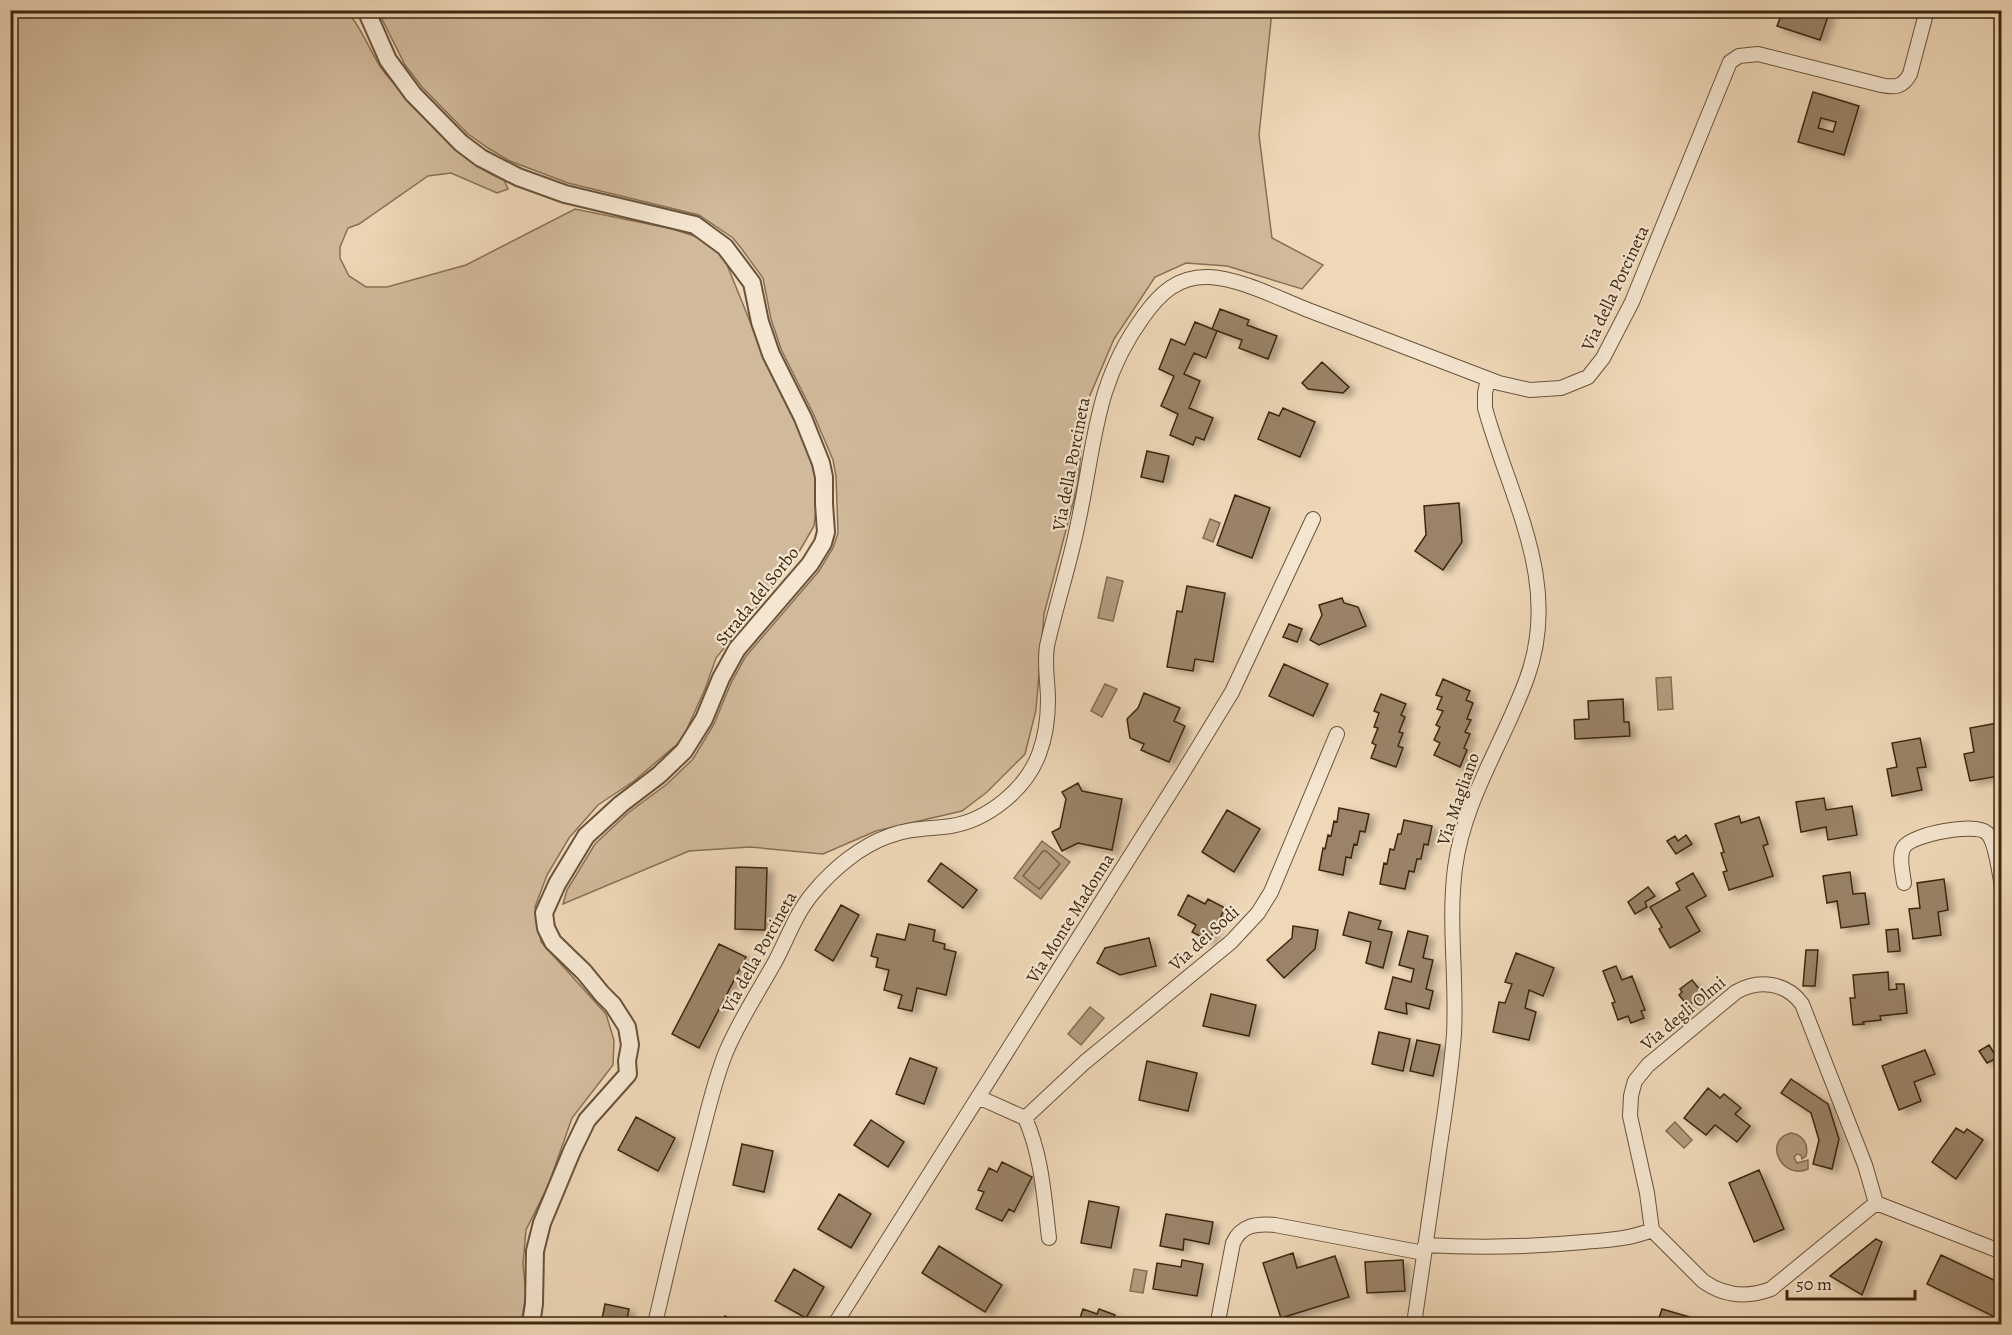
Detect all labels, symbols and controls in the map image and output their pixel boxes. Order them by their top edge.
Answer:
street label: Via della Porcineta [1575,221,1655,355]
street label: Via della Porcineta [1046,395,1096,534]
street label: Strada del Sorbo [710,541,804,651]
street label: Via Magliano [1431,749,1485,849]
street label: Via Monte Madonna [1020,848,1120,988]
street label: Via della Porcineta [715,886,803,1018]
street label: Via dei Sodi [1163,900,1244,977]
street label: Via degli Olmi [1635,970,1730,1056]
scale bar [1787,1263,1914,1301]
text: 50 m [1796,1272,1832,1296]

